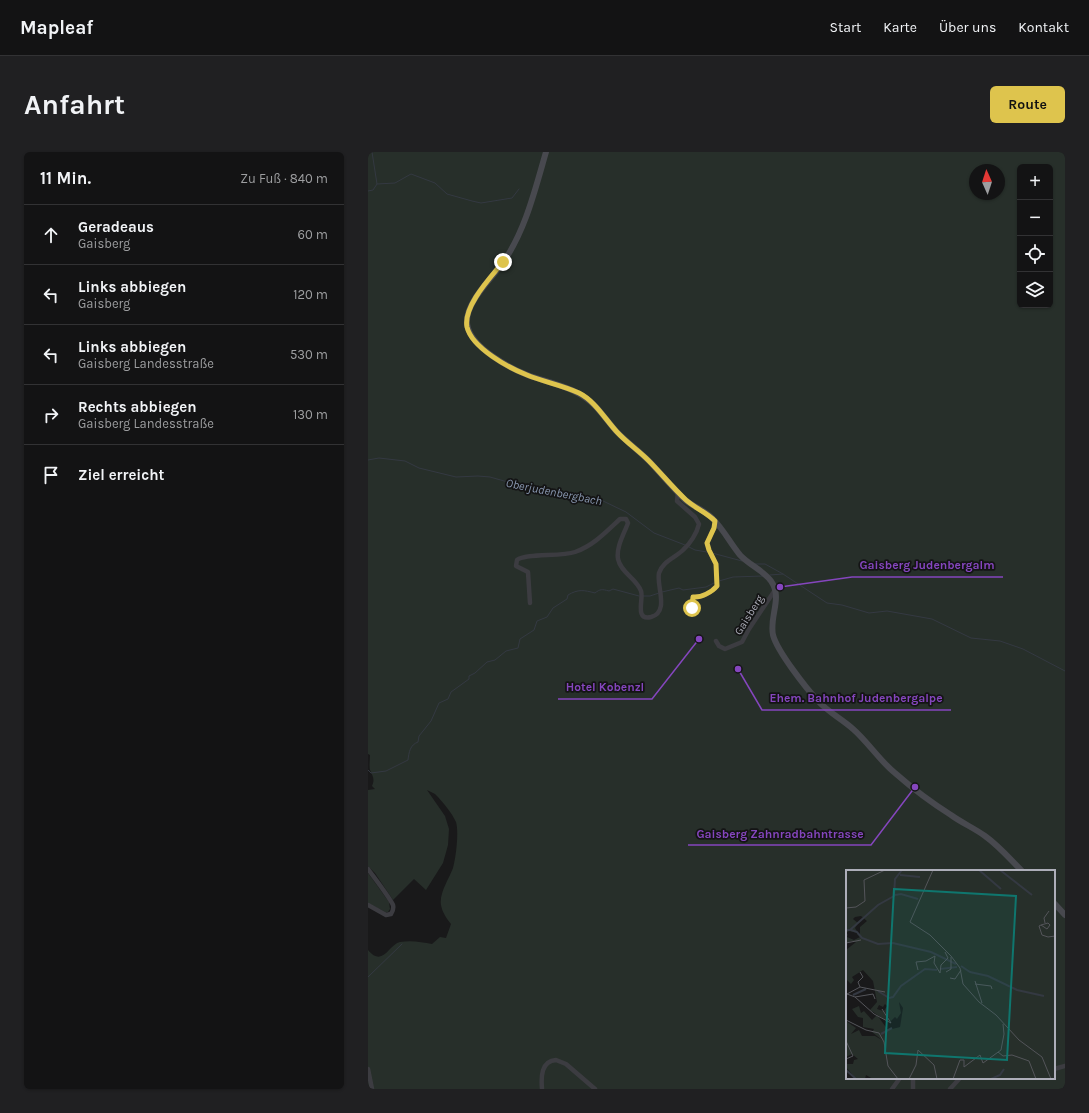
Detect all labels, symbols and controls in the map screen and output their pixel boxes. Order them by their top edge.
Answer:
text: Mapleaf [20,17,93,39]
text: Start [829,19,861,36]
text: Karte [883,19,917,36]
text: Über uns [939,19,996,36]
text: Kontakt [1018,19,1069,36]
button: Route [990,86,1065,123]
text: Anfahrt [24,88,125,121]
north arrow [969,164,1005,200]
map controls [1017,164,1053,308]
button: + [1017,164,1053,200]
text: 11 Min. [40,168,91,188]
text: Zu Fuß · 840 m [240,171,328,186]
button: − [1017,200,1053,236]
text: Geradeaus [78,218,154,236]
icon: ahead [40,224,62,246]
text: 60 m [298,227,328,242]
text: Gaisberg [78,236,130,251]
button: locate [1017,236,1053,272]
route end [494,253,512,271]
button: layers [1017,272,1053,308]
text: Links abbiegen [78,278,186,296]
icon: left [40,284,62,306]
text: 120 m [293,287,328,302]
text: Gaisberg [78,296,130,311]
text: Links abbiegen [78,338,186,356]
icon: left [40,344,62,366]
text: 530 m [290,347,328,362]
text: Gaisberg Landesstraße [78,356,214,371]
text: Rechts abbiegen [78,398,197,416]
icon: right [40,404,62,426]
text: 130 m [293,407,328,422]
text: Gaisberg Landesstraße [78,416,214,431]
icon: arrive [40,464,62,486]
text: Ziel erreicht [78,466,164,484]
water label: Oberjudenbergbach [505,476,603,508]
callout: Gaisberg Judenbergalm [852,553,1003,577]
text: Gaisberg Judenbergalm [859,558,995,572]
street label: Gaisberg [732,592,767,637]
route start [683,599,701,617]
callout: Hotel Kobenzl [558,675,652,699]
text: Hotel Kobenzl [566,680,644,694]
callout: Ehem. Bahnhof Judenbergalpe [762,686,951,710]
text: Ehem. Bahnhof Judenbergalpe [769,691,943,705]
callout: Gaisberg Zahnradbahntrasse [688,821,871,845]
text: Gaisberg Zahnradbahntrasse [696,827,864,841]
inset map [846,870,1055,1079]

